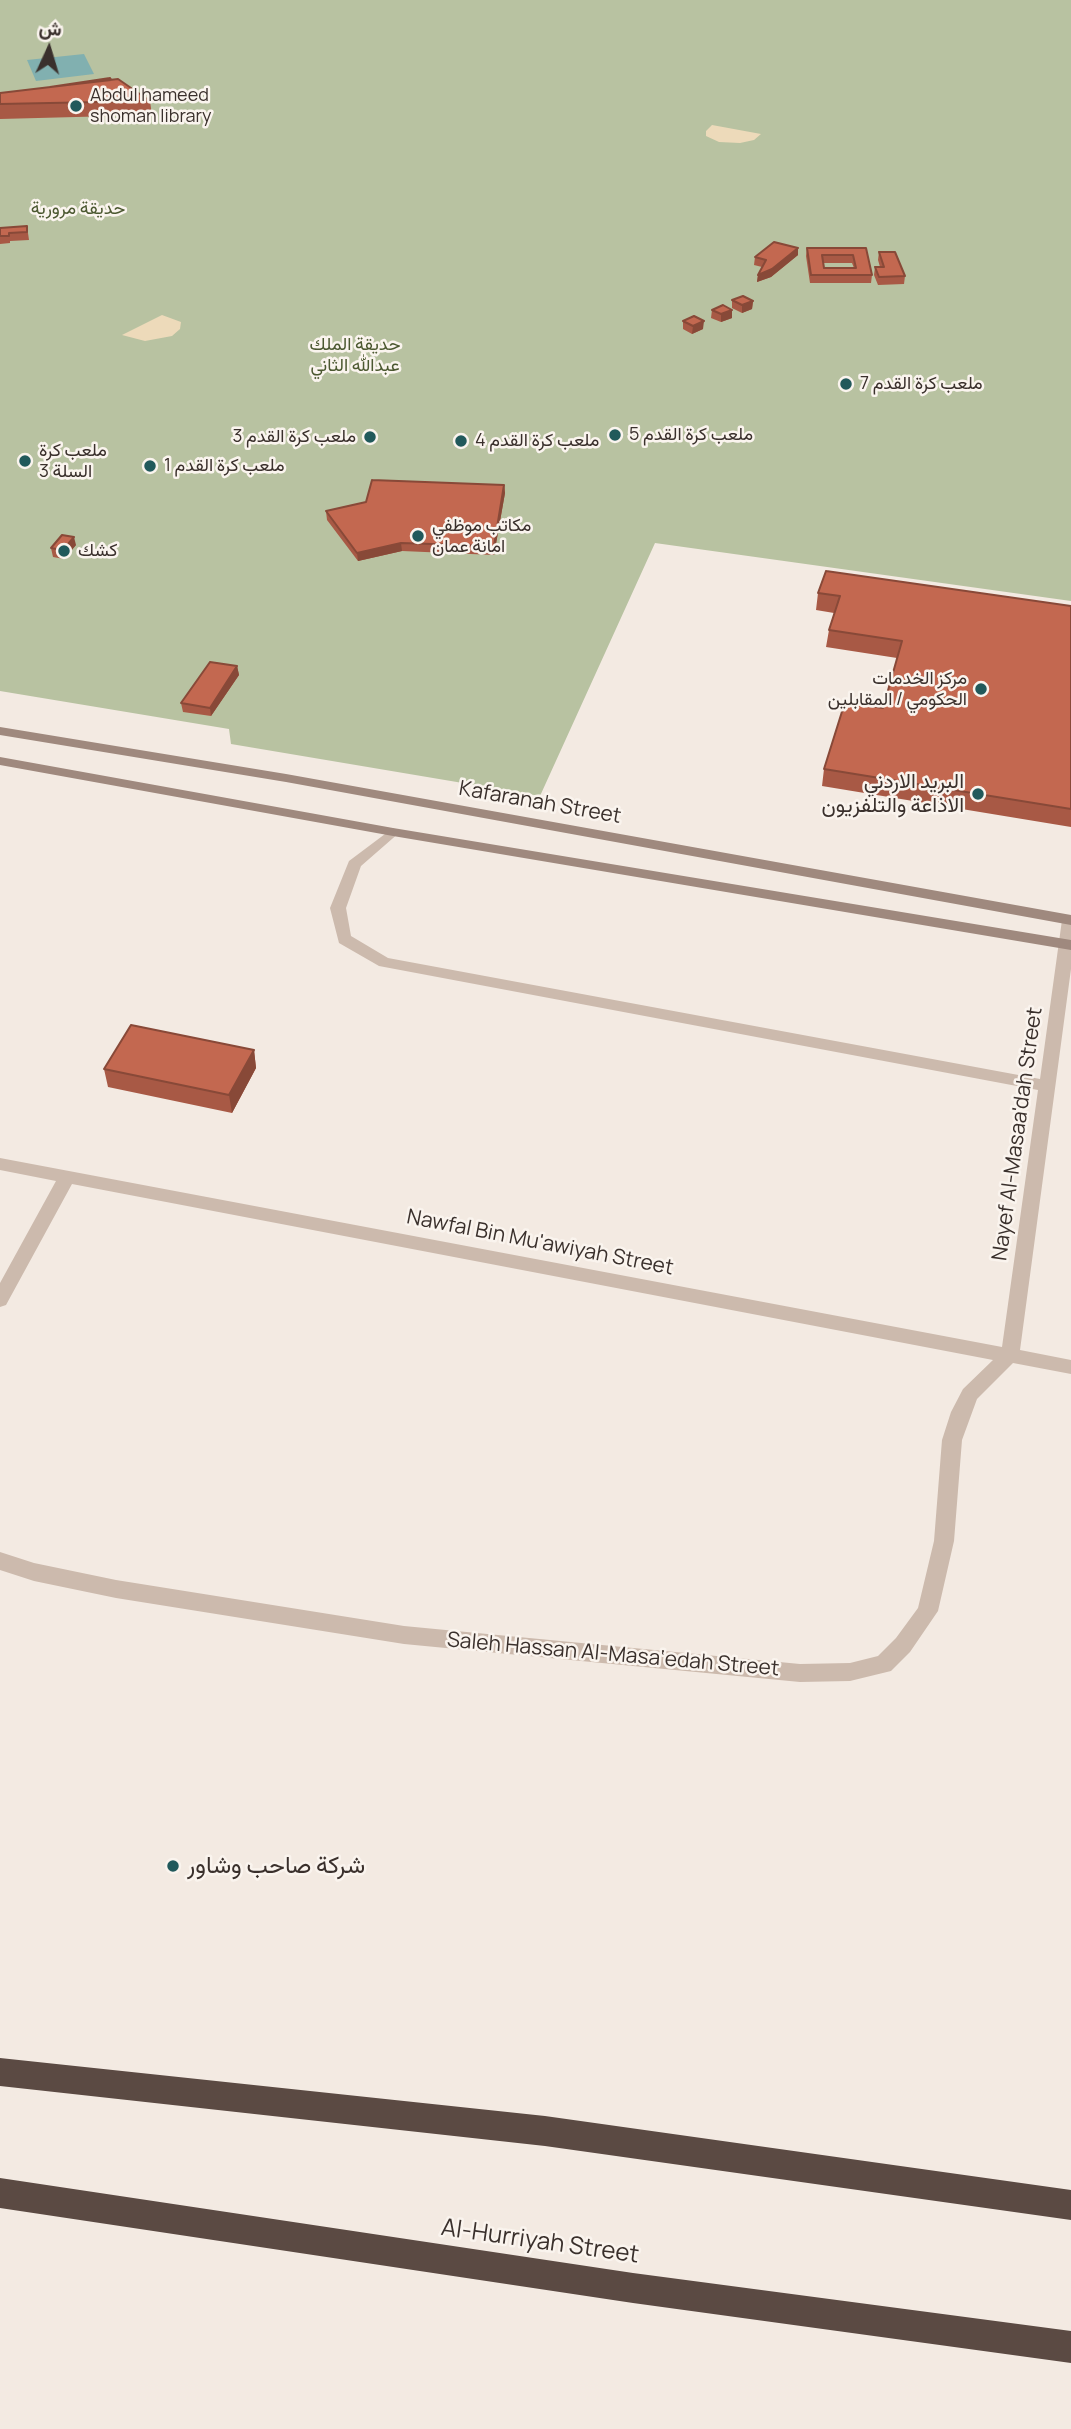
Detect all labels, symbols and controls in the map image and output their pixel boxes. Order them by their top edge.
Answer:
north arrow [14,14,84,84]
text: ش [38,14,63,42]
place label: Abdul hameed shoman library [90,85,211,128]
marker: Abdul hameed shoman library [68,98,84,114]
park label: حديقة مرورية [31,198,125,220]
park label: حديقة الملك عبدالله الثاني [310,334,400,376]
place label: ملعب كرة القدم 7 [860,373,983,395]
marker: ملعب كرة القدم 7 [838,376,854,392]
place label: ملعب كرة القدم 5 [629,424,753,446]
place label: ملعب كرة القدم 3 [232,426,356,448]
marker: ملعب كرة القدم 5 [607,427,623,443]
marker: ملعب كرة القدم 3 [362,429,378,445]
place label: ملعب كرة القدم 4 [475,430,599,452]
marker: ملعب كرة القدم 4 [453,433,469,449]
place label: ملعب كرة السلة 3 [39,440,107,482]
marker: ملعب كرة السلة 3 [17,453,33,469]
place label: ملعب كرة القدم 1 [164,455,285,477]
marker: ملعب كرة القدم 1 [142,458,158,474]
place label: مكاتب موظفي امانة عمان [432,515,531,558]
marker: مكاتب موظفي امانة عمان [410,528,426,544]
place label: كشك [78,540,118,562]
marker: كشك [56,543,72,559]
place label: مركز الخدمات الحكومي / المقابلين [828,668,967,710]
marker: مركز الخدمات الحكومي / المقابلين [973,681,989,697]
place label: البريد الاردني الاذاعة والتلفزيون [821,769,964,819]
street label: Kafaranah Street [457,776,623,830]
marker: البريد الاردني الاذاعة والتلفزيون [970,786,986,802]
street label: Nayef Al-Masaa'dah Street [988,1006,1048,1262]
street label: Nawfal Bin Mu'awiyah Street [405,1205,675,1281]
street label: Saleh Hassan Al-Masa‘edah Street [446,1628,780,1682]
place label: شركة صاحب وشاور [187,1852,365,1880]
marker: شركة صاحب وشاور [165,1858,181,1874]
street label: Al-Hurriyah Street [439,2214,641,2270]

